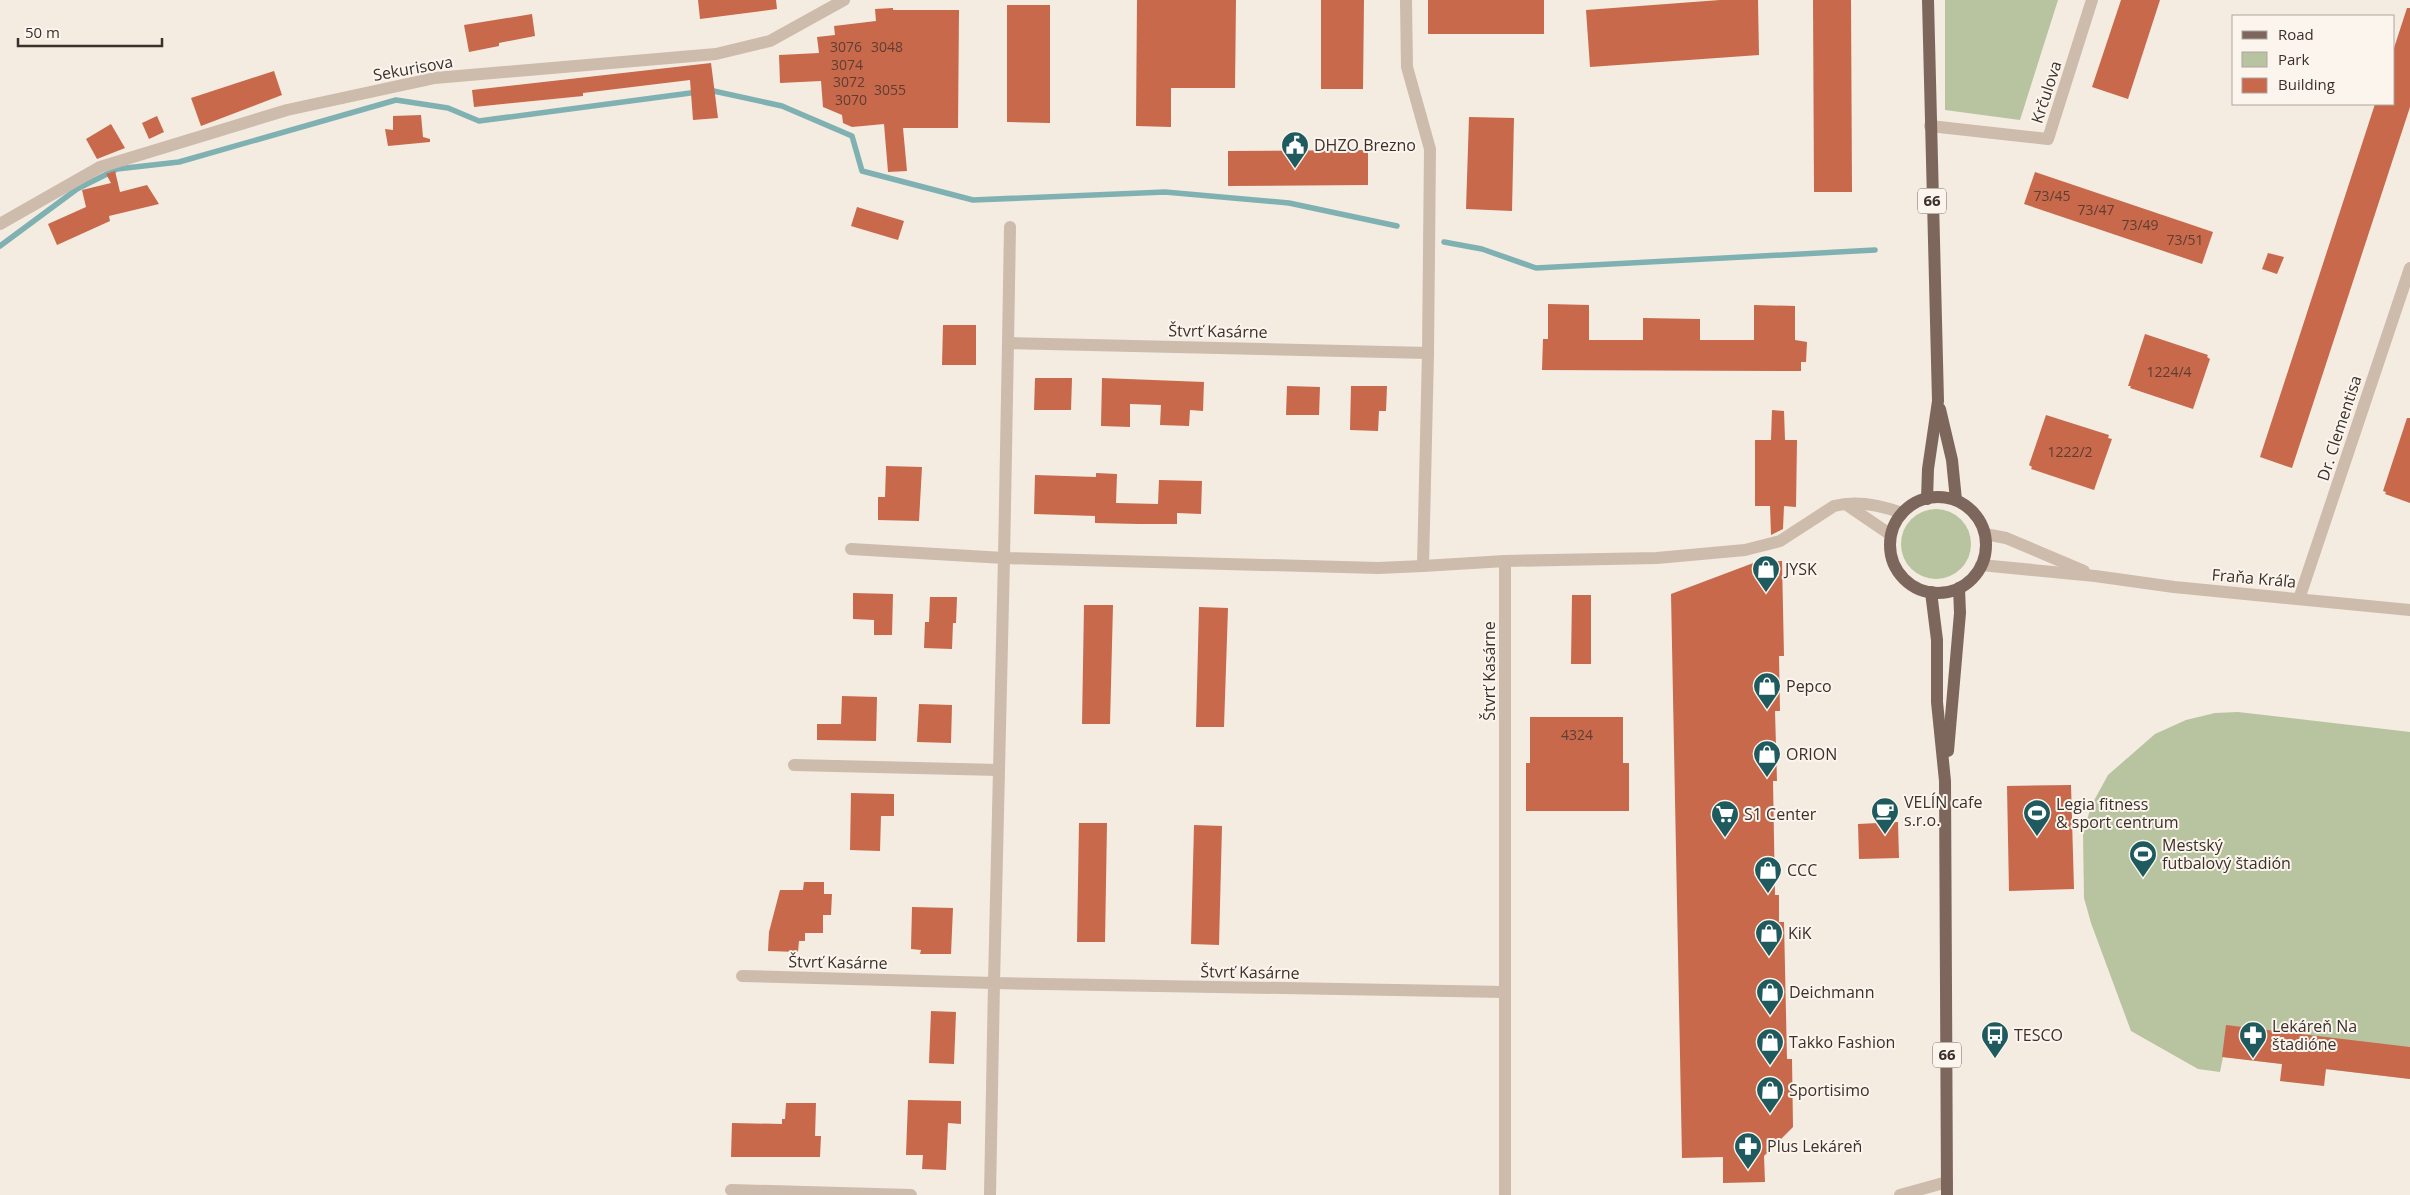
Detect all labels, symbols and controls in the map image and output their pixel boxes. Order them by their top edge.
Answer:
scale bar [18,15,161,47]
legend [2232,15,2395,105]
text: 50 m [25,22,60,42]
text: Road [2278,24,2314,44]
house number: 3076 [830,37,862,56]
house number: 3048 [871,37,903,56]
text: Park [2278,49,2309,69]
street label: Sekurisova [371,50,455,86]
house number: 3074 [831,55,863,74]
street label: Krčulova [2026,58,2066,126]
house number: 3072 [833,72,865,91]
text: Building [2278,74,2335,94]
house number: 3055 [874,80,906,99]
house number: 3070 [835,90,867,109]
public building icon: DHZO Brezno [1280,130,1310,169]
place label: DHZO Brezno [1314,134,1416,156]
house number: 73/45 [2033,186,2071,205]
road number: 66 [1918,188,1946,214]
house number: 73/47 [2077,200,2115,219]
house number: 73/49 [2121,215,2159,234]
house number: 73/51 [2166,230,2204,249]
street label: Štvrť Kasárne [1168,319,1268,343]
house number: 1224/4 [2146,362,2192,381]
street label: Dr. Clementisa [2312,373,2366,483]
house number: 1222/2 [2047,442,2093,461]
shop icon: JYSK [1751,554,1781,593]
place label: JYSK [1783,558,1817,580]
street label: Fraňa Kráľa [2211,563,2297,593]
street label: Štvrť Kasárne [1478,621,1500,721]
shop icon: Pepco [1752,671,1782,710]
place label: Pepco [1786,675,1832,697]
house number: 4324 [1561,725,1593,744]
shop icon: ORION [1752,739,1782,778]
place label: ORION [1786,743,1837,765]
place label: VELÍN cafe s.r.o. [1904,791,1982,831]
place label: Legia fitness & sport centrum [2056,793,2179,833]
cafe icon: VELÍN cafe s.r.o. [1870,796,1900,835]
sports icon: Legia fitness & sport centrum [2022,798,2052,837]
supermarket icon: S1 Center [1710,799,1740,838]
place label: S1 Center [1744,803,1817,825]
place label: Mestský futbalový štadión [2162,834,2291,874]
sports icon: Mestský futbalový štadión [2128,839,2158,878]
shop icon: CCC [1753,855,1783,894]
place label: CCC [1787,859,1817,881]
shop icon: KiK [1754,918,1784,957]
place label: KiK [1788,922,1812,944]
street label: Štvrť Kasárne [788,950,888,974]
street label: Štvrť Kasárne [1200,960,1300,984]
shop icon: Deichmann [1755,977,1785,1016]
place label: Deichmann [1789,981,1874,1003]
place label: Lekáreň Na štadióne [2272,1015,2357,1055]
bus stop icon: TESCO [1980,1020,2010,1059]
pharmacy icon: Lekáreň Na štadióne [2238,1020,2268,1059]
place label: TESCO [2014,1024,2063,1046]
shop icon: Takko Fashion [1755,1027,1785,1066]
place label: Takko Fashion [1789,1031,1895,1053]
road number: 66 [1933,1042,1961,1068]
shop icon: Sportisimo [1755,1075,1785,1114]
place label: Sportisimo [1789,1079,1870,1101]
pharmacy icon: Plus Lekáreň [1733,1131,1763,1170]
place label: Plus Lekáreň [1767,1135,1862,1157]

